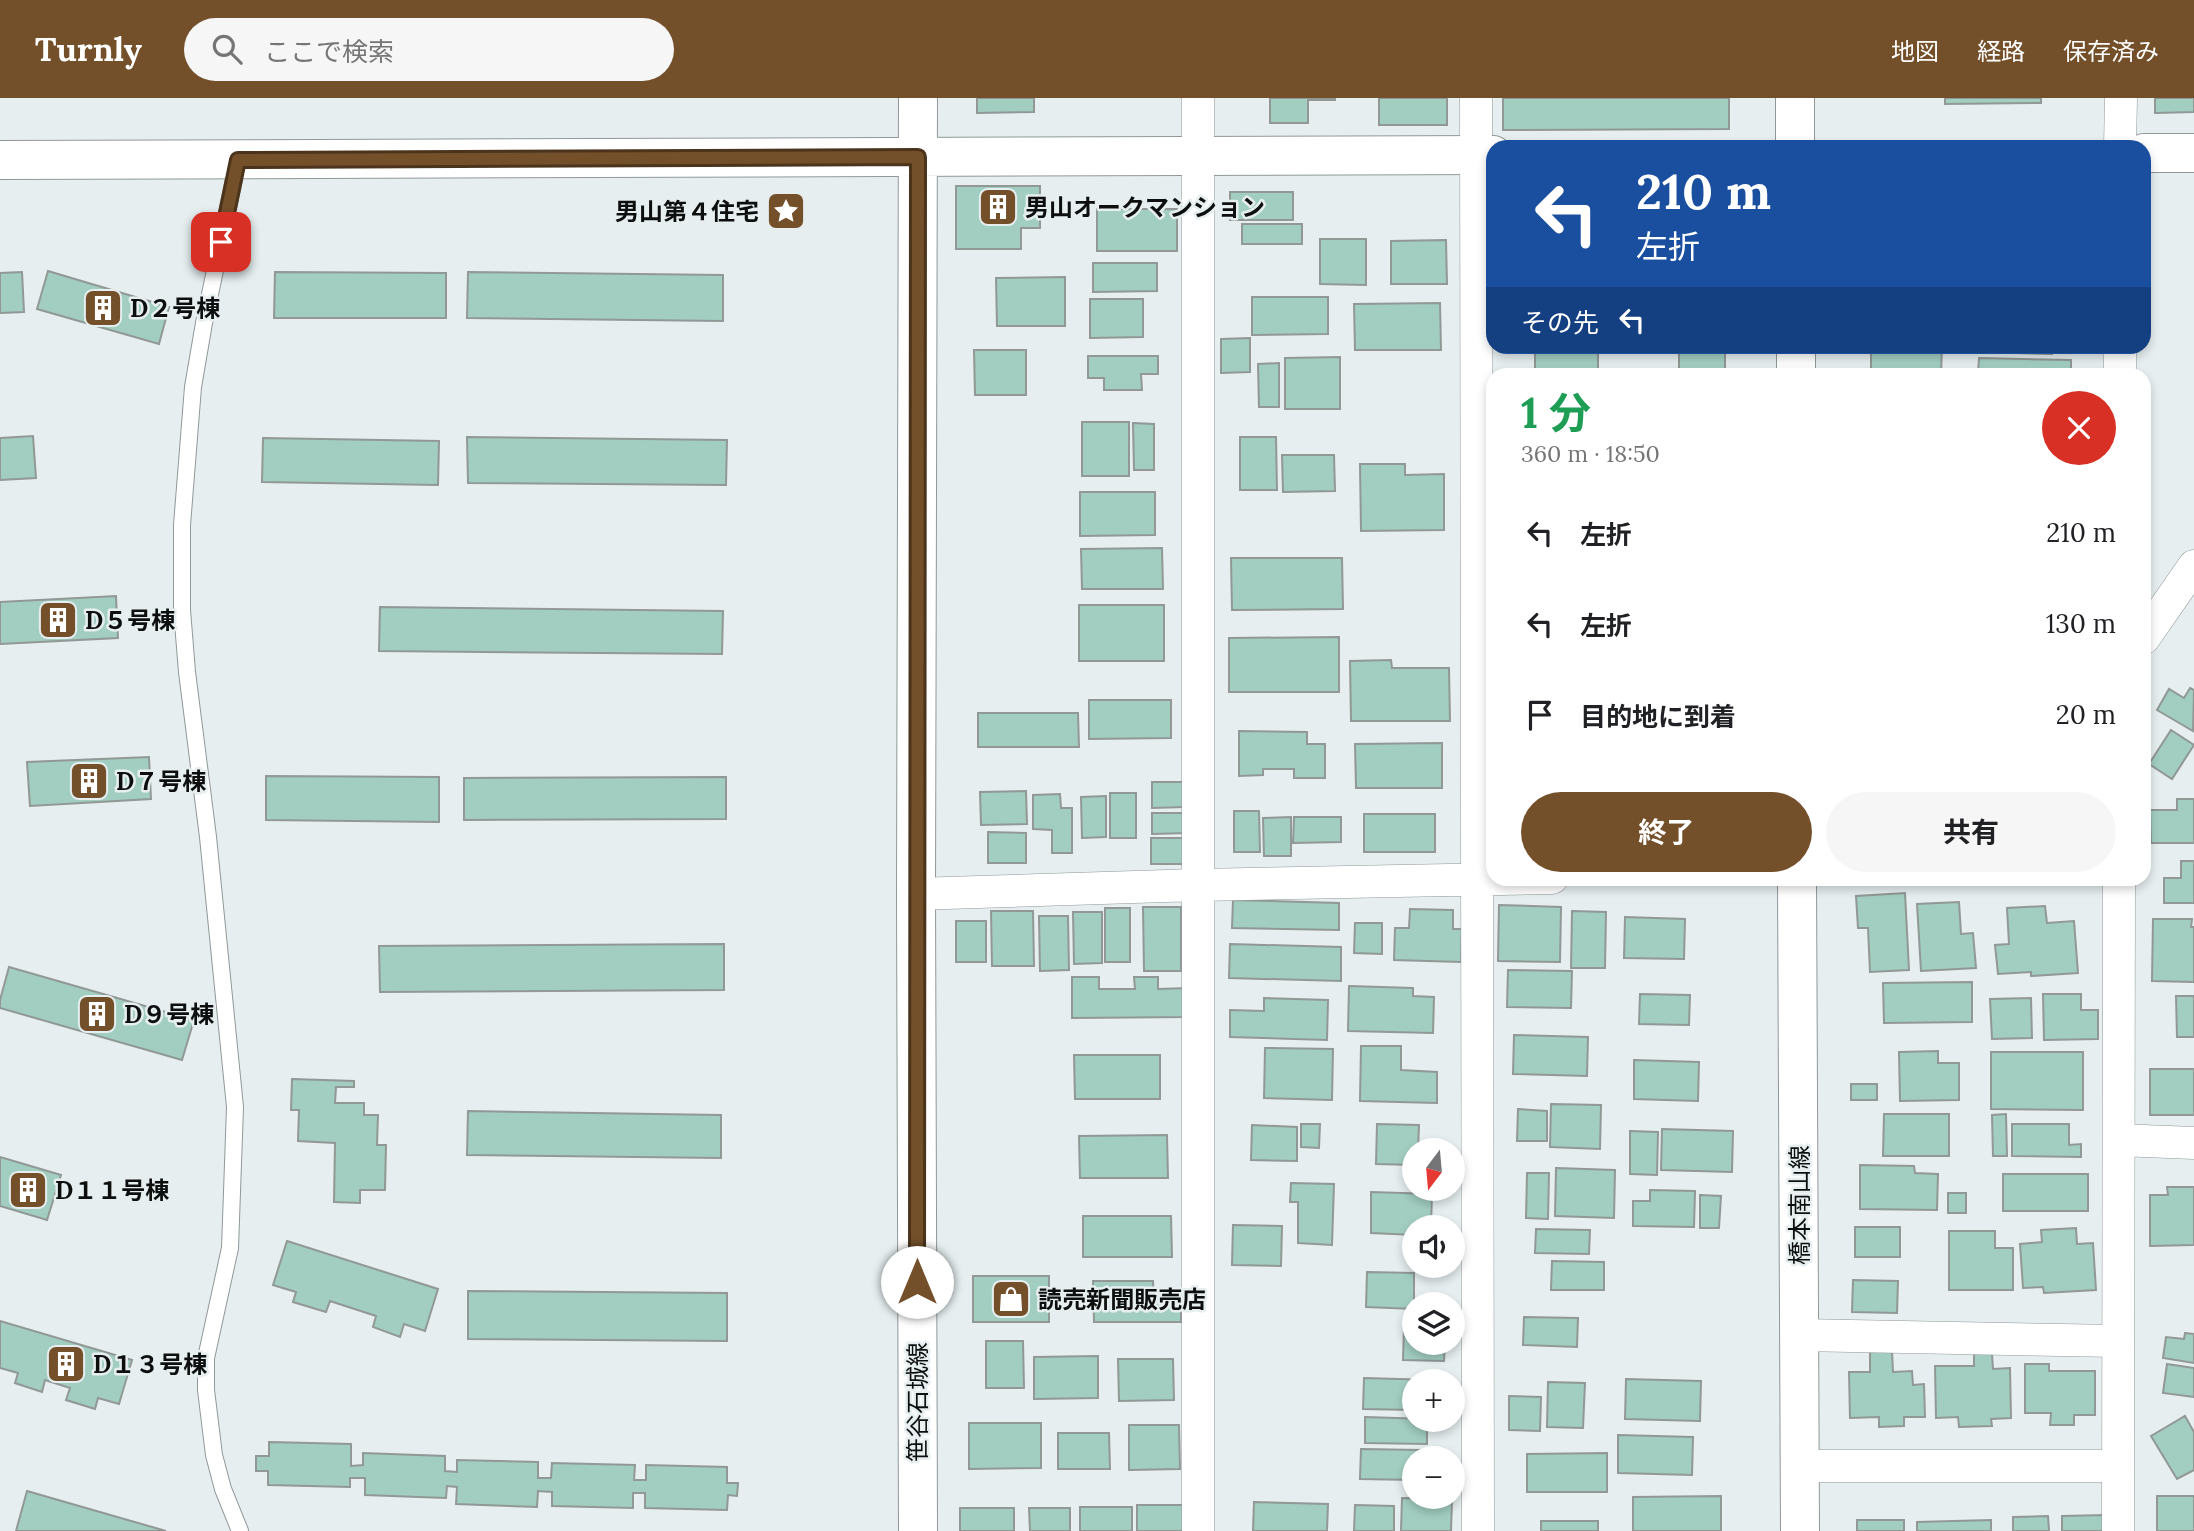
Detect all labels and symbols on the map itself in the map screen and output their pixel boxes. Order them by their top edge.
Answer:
building icon: 男山オークマンション [977,186,1019,228]
place icon: 男山第４住宅 [765,190,807,232]
place label: 男山オークマンション [1025,192,1265,223]
place label: 男山第４住宅 [615,196,759,227]
pin [191,212,251,272]
building icon: D２号棟 [82,287,124,329]
place label: D２号棟 [130,293,220,324]
building icon: D５号棟 [37,599,79,641]
place label: D５号棟 [85,605,175,636]
building icon: D７号棟 [68,760,110,802]
place label: D７号棟 [116,766,206,797]
building icon: D９号棟 [76,993,118,1035]
place label: D９号棟 [124,999,214,1030]
north arrow [1402,1138,1465,1200]
street label: 橋本南山線 [1784,1145,1815,1265]
building icon: D１１号棟 [7,1169,49,1211]
place label: D１１号棟 [55,1175,169,1206]
position arrow [880,1245,954,1319]
shop icon: 読売新聞販売店 [990,1278,1032,1320]
place label: 読売新聞販売店 [1038,1284,1206,1315]
street label: 笹谷石城線 [902,1342,933,1462]
building icon: D１３号棟 [45,1343,87,1385]
place label: D１３号棟 [93,1349,207,1380]

